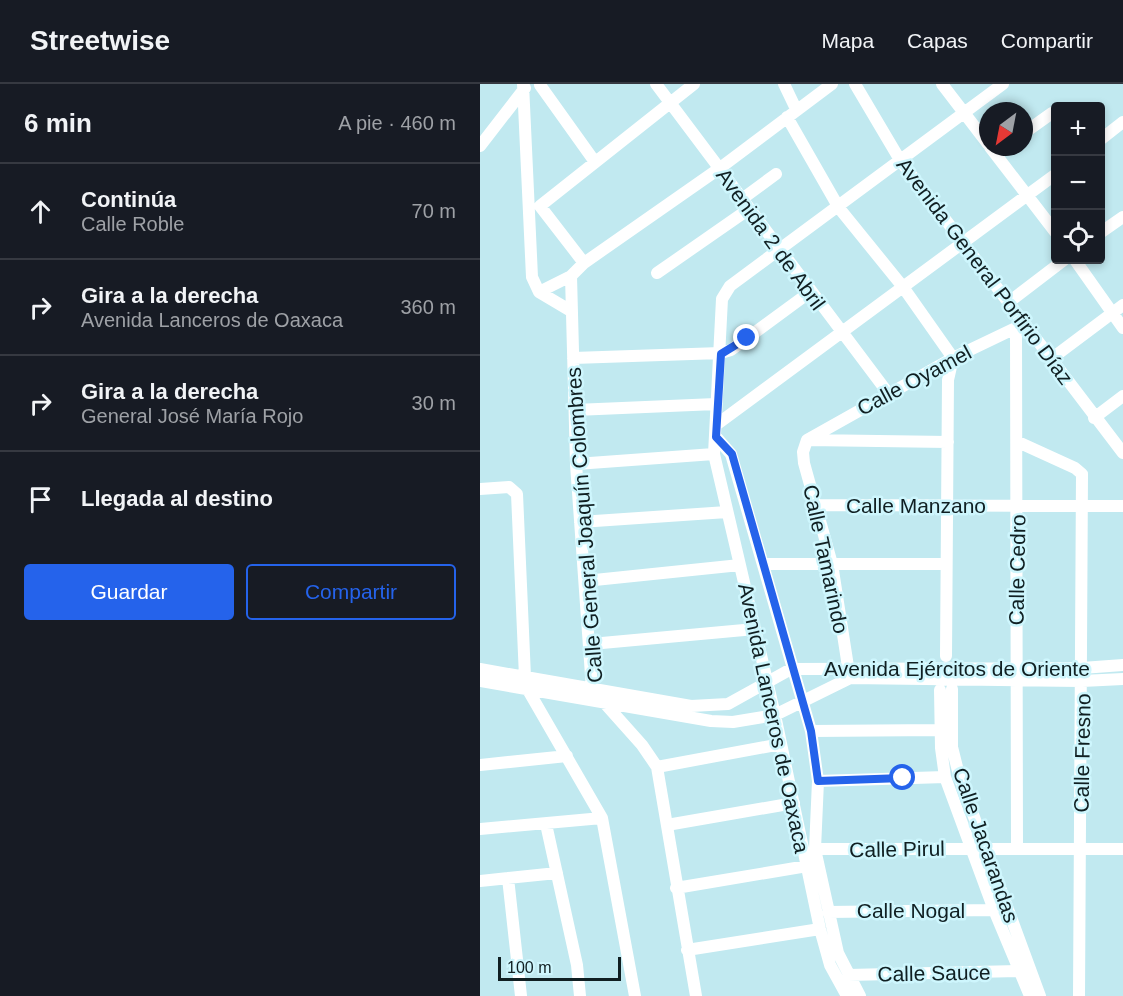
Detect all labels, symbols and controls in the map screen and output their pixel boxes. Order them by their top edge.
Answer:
text: Streetwise [30,25,170,56]
text: Mapa [822,29,874,52]
text: Capas [907,29,968,52]
text: Compartir [1001,29,1093,52]
north arrow [979,102,1033,156]
map controls [1051,102,1105,264]
button: + [1051,102,1105,156]
text: 6 min [24,108,92,138]
text: A pie · 460 m [338,112,456,134]
street label: Avenida General Porfirio Díaz [892,153,1078,389]
button: − [1051,156,1105,210]
street label: Avenida 2 de Abril [712,164,830,314]
text: Continúa [81,187,176,212]
icon: ahead [24,195,57,228]
text: 70 m [412,200,456,222]
button: locate [1051,210,1105,264]
text: Calle Roble [81,213,184,235]
text: Gira a la derecha [81,283,258,308]
icon: right [24,291,57,324]
text: 360 m [400,296,456,318]
text: Avenida Lanceros de Oaxaca [81,309,343,331]
route end [733,324,759,350]
street label: Calle Oyamel [853,340,975,420]
street label: Calle General Joaquín Colombres [561,366,607,684]
text: Gira a la derecha [81,379,258,404]
icon: right [24,387,57,420]
text: 30 m [412,392,456,414]
text: General José María Rojo [81,405,303,427]
icon: arrive [24,483,57,516]
street label: Calle Tamarindo [799,483,853,635]
text: Llegada al destino [81,486,273,511]
street label: Calle Manzano [846,494,986,517]
street label: Calle Cedro [1005,514,1029,626]
button: Guardar [24,564,234,620]
button: Compartir [246,564,456,620]
street label: Avenida Lanceros de Oaxaca [734,581,814,855]
street label: Avenida Ejércitos de Oriente [824,657,1090,680]
street label: Calle Fresno [1069,693,1095,813]
route start [889,764,915,790]
street label: Calle Jacarandas [949,765,1023,925]
street label: Calle Pirul [849,837,945,861]
street label: Calle Nogal [857,899,965,922]
scale bar [498,954,621,982]
text: 100 m [507,959,551,976]
street label: Calle Sauce [877,961,991,985]

